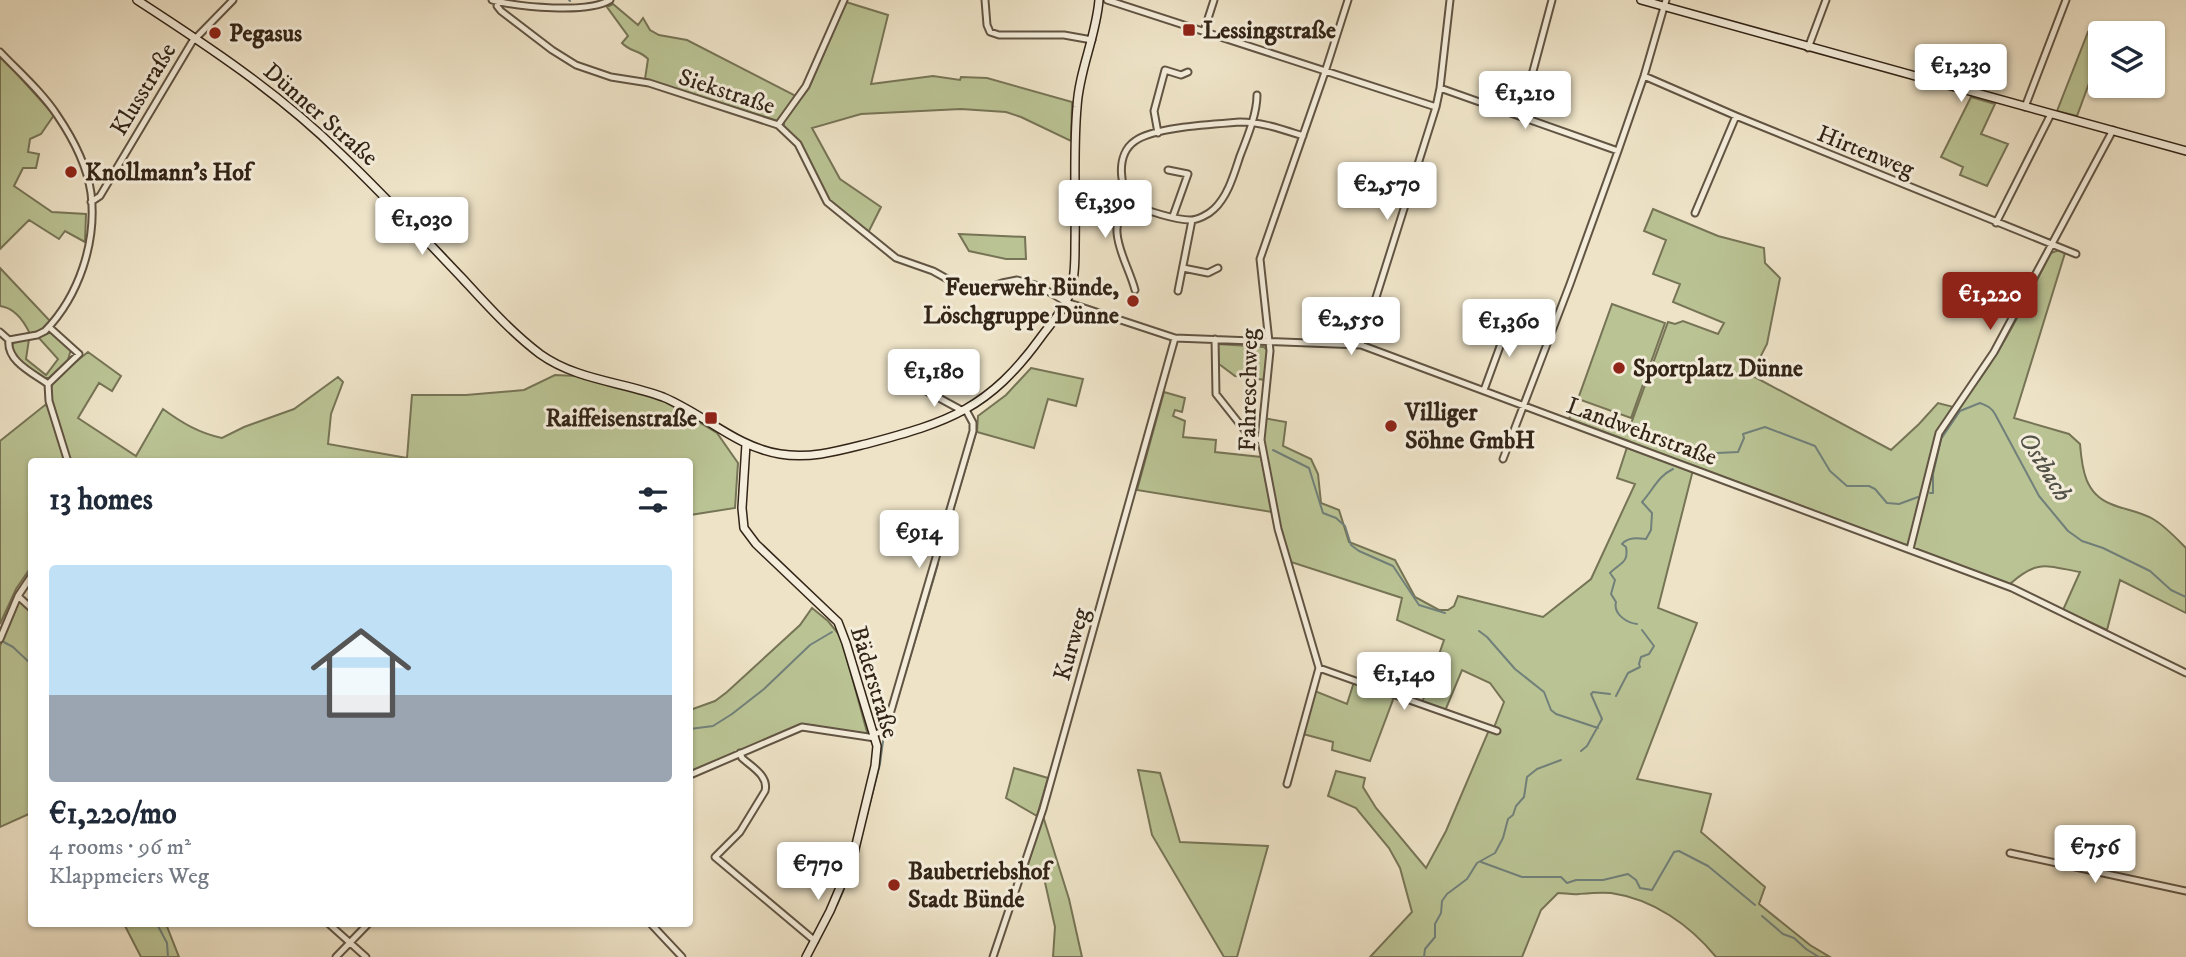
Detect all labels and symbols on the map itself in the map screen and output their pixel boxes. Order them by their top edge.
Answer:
place label: Lessingstraße [1203,16,1336,46]
place label: Pegasus [229,19,302,49]
marker: Lessingstraße [1181,22,1197,38]
marker: Pegasus [207,25,223,41]
street label: Klusstraße [105,38,183,141]
pin: €1,230 [1904,44,2018,104]
street label: Dünner Straße [257,57,384,173]
street label: Siekstraße [675,62,779,122]
pin: €1,210 [1468,72,1582,131]
street label: Hirtenweg [1813,119,1919,185]
place label: Knollmann's Hof [85,158,256,188]
pin: €2,570 [1330,162,1444,222]
marker: Knollmann's Hof [63,164,79,180]
pin: €1,390 [1048,180,1162,240]
pin: €1,030 [365,198,479,257]
pin: €1,220 [1933,272,2047,332]
place label: Feuerwehr Bünde, Löschgruppe Dünne [923,273,1119,331]
marker: Feuerwehr Bünde, Löschgruppe Dünne [1125,293,1141,309]
pin: €2,550 [1294,298,1408,357]
pin: €1,360 [1452,300,1566,359]
street label: Fahreschweg [1233,328,1265,452]
pin: €1,180 [877,350,991,409]
place label: Sportplatz Dünne [1633,354,1803,384]
marker: Sportplatz Dünne [1611,360,1627,376]
street label: Landwehrstraße [1562,391,1721,473]
place label: Villiger Söhne GmbH [1404,398,1535,456]
place label: Raiffeisenstraße [545,404,697,434]
marker: Raiffeisenstraße [703,410,719,426]
marker: Villiger Söhne GmbH [1383,418,1399,434]
water label: Ostbach [2010,426,2079,508]
pin: €914 [878,510,960,570]
street label: Kurweg [1047,604,1097,684]
street label: Bäderstraße [843,623,905,742]
pin: €1,140 [1347,652,1461,712]
pin: €756 [2054,826,2136,885]
pin: €770 [777,842,859,902]
place label: Baubetriebshof Stadt Bünde [908,857,1054,915]
marker: Baubetriebshof Stadt Bünde [886,877,902,893]

